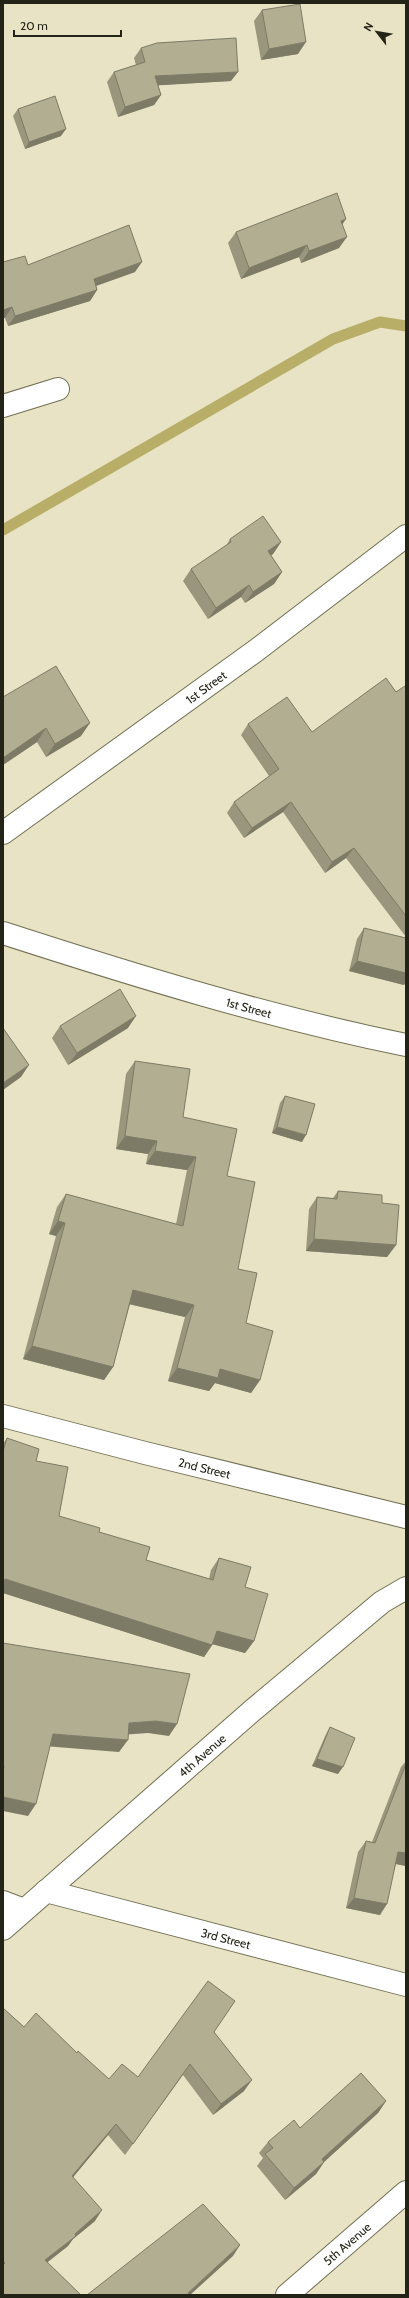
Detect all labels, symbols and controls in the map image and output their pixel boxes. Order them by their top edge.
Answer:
scale bar [14,12,121,38]
north arrow [357,12,397,52]
text: 20 m [20,18,48,33]
text: N [360,20,376,34]
street label: 1st Street [183,667,229,706]
street label: 1st Street [225,994,273,1021]
street label: 2nd Street [177,1454,232,1481]
street label: 4th Avenue [175,1730,228,1780]
street label: 3rd Street [200,1924,252,1952]
street label: 5th Avenue [320,2219,374,2268]

